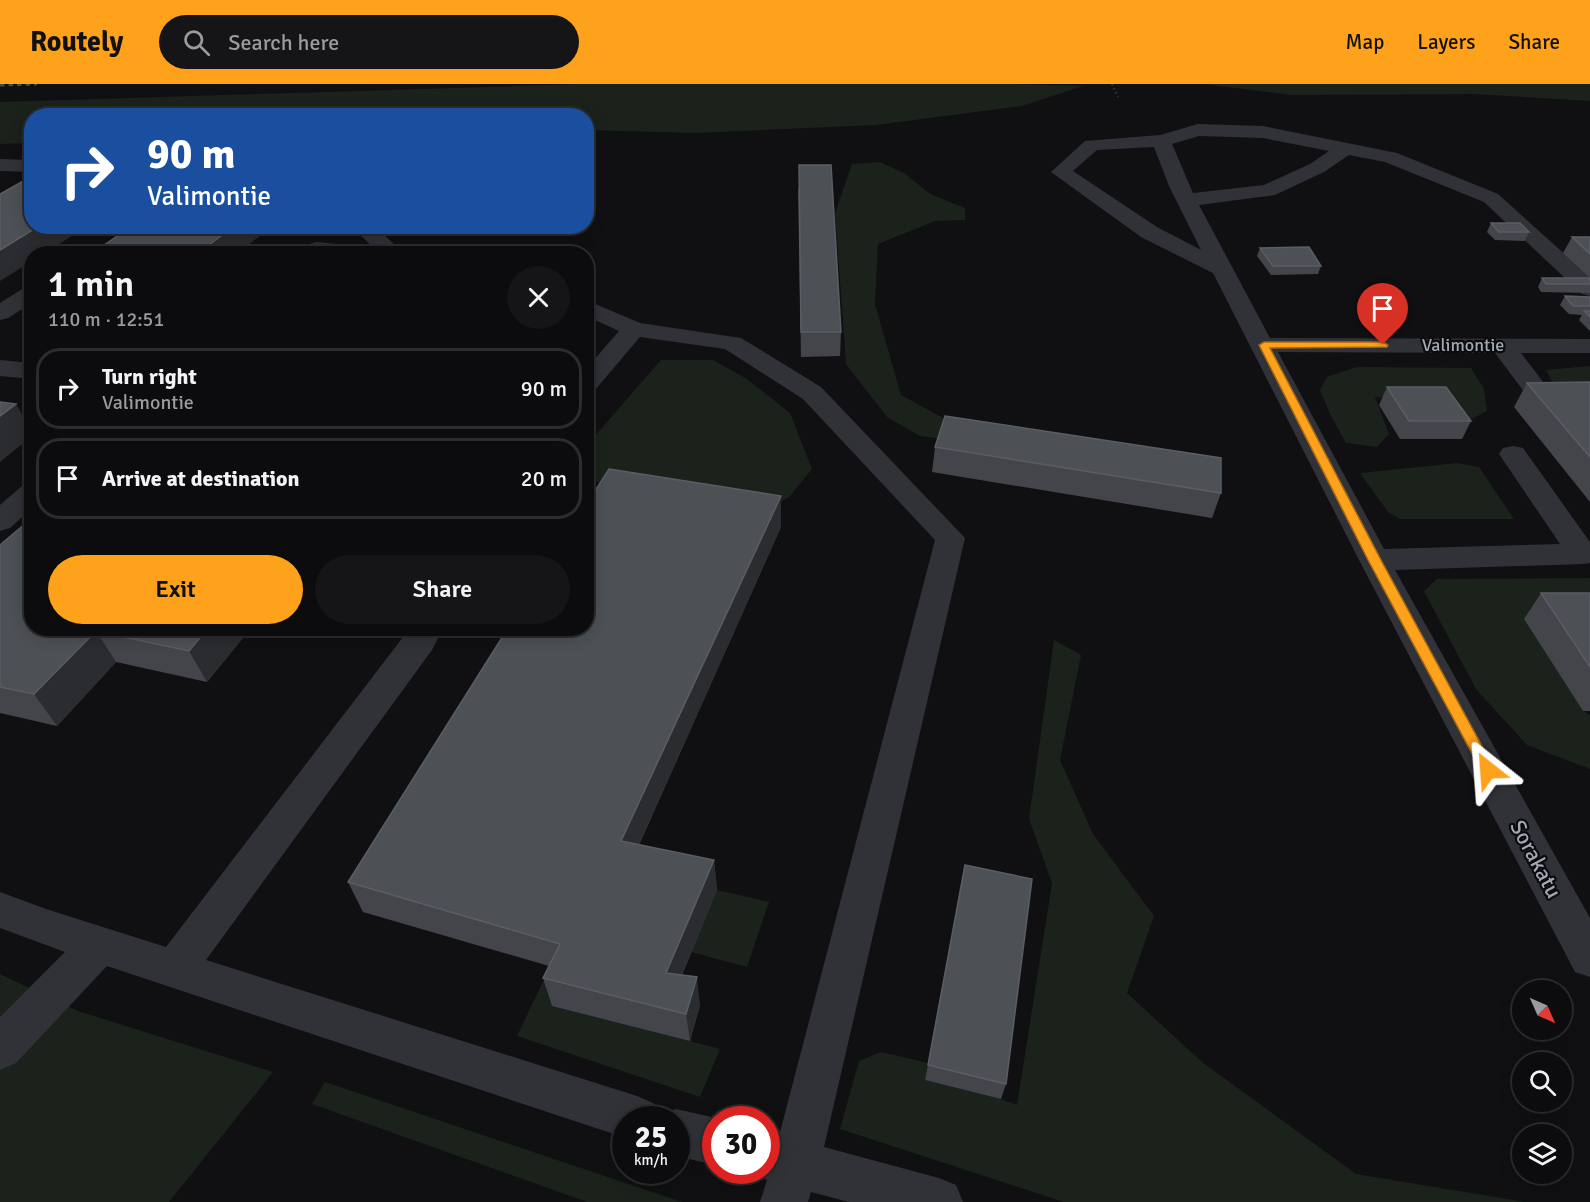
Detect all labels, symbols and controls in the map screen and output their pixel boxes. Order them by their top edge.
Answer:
search box [159,15,579,69]
text: Routely [30,25,123,59]
icon: search [180,26,213,59]
text: Search here [228,29,339,56]
text: Map [1346,29,1384,55]
text: Layers [1417,29,1475,55]
text: Share [1508,29,1560,55]
text: 90 m [147,129,236,180]
icon: right [48,132,126,210]
text: Valimontie [147,180,271,213]
text: 1 min [48,262,134,307]
button: close [507,266,570,329]
pin [1357,283,1408,345]
icon: arrive [1366,292,1399,325]
text: 110 m · 12:51 [48,307,164,332]
street label: Valimontie [1422,334,1504,356]
text: Turn right [102,363,197,390]
icon: right [51,372,84,405]
text: 90 m [521,375,567,402]
text: Valimontie [102,390,194,415]
icon: arrive [51,462,84,495]
text: Arrive at destination [102,465,299,492]
text: 20 m [521,465,567,492]
button: Exit [48,555,303,624]
button: Share [315,555,570,624]
position arrow [1456,738,1520,802]
street label: Sorakatu [1504,815,1568,903]
north arrow [1512,980,1572,1040]
map controls [1512,980,1572,1184]
button: search [1512,1052,1572,1112]
speed limit sign: 30 [702,1106,780,1184]
text: 25 [635,1119,667,1156]
button: layers [1512,1124,1572,1184]
text: km/h [634,1151,668,1169]

